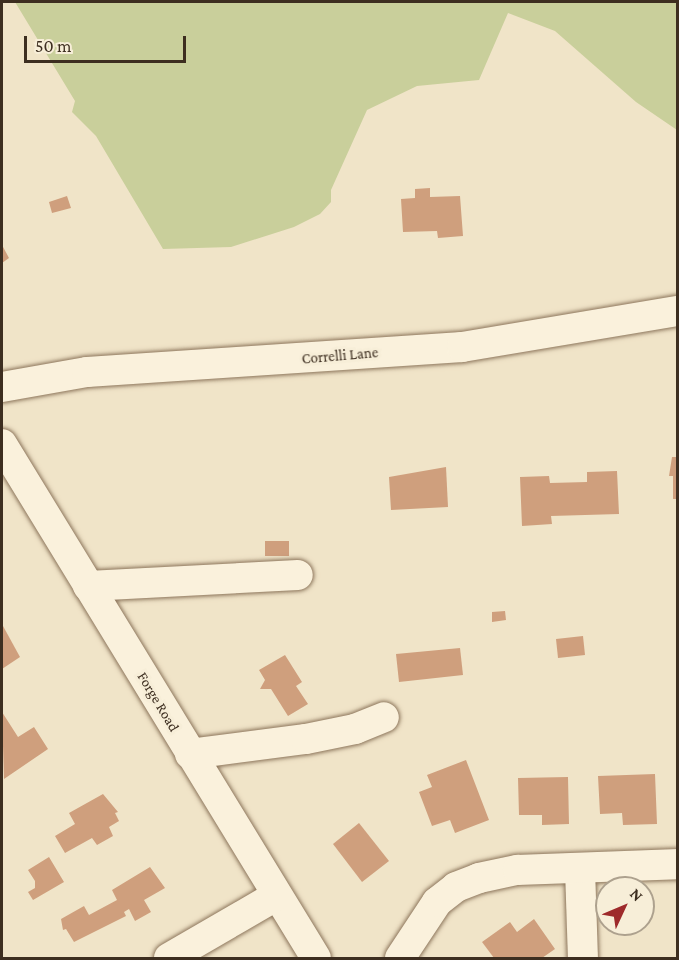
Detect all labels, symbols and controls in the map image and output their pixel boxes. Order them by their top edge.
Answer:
scale bar [27,24,189,62]
text: 50 m [35,36,72,56]
street label: Correlli Lane [301,344,379,368]
street label: Forge Road [133,669,183,735]
north arrow [595,876,655,936]
text: N [627,885,647,904]

